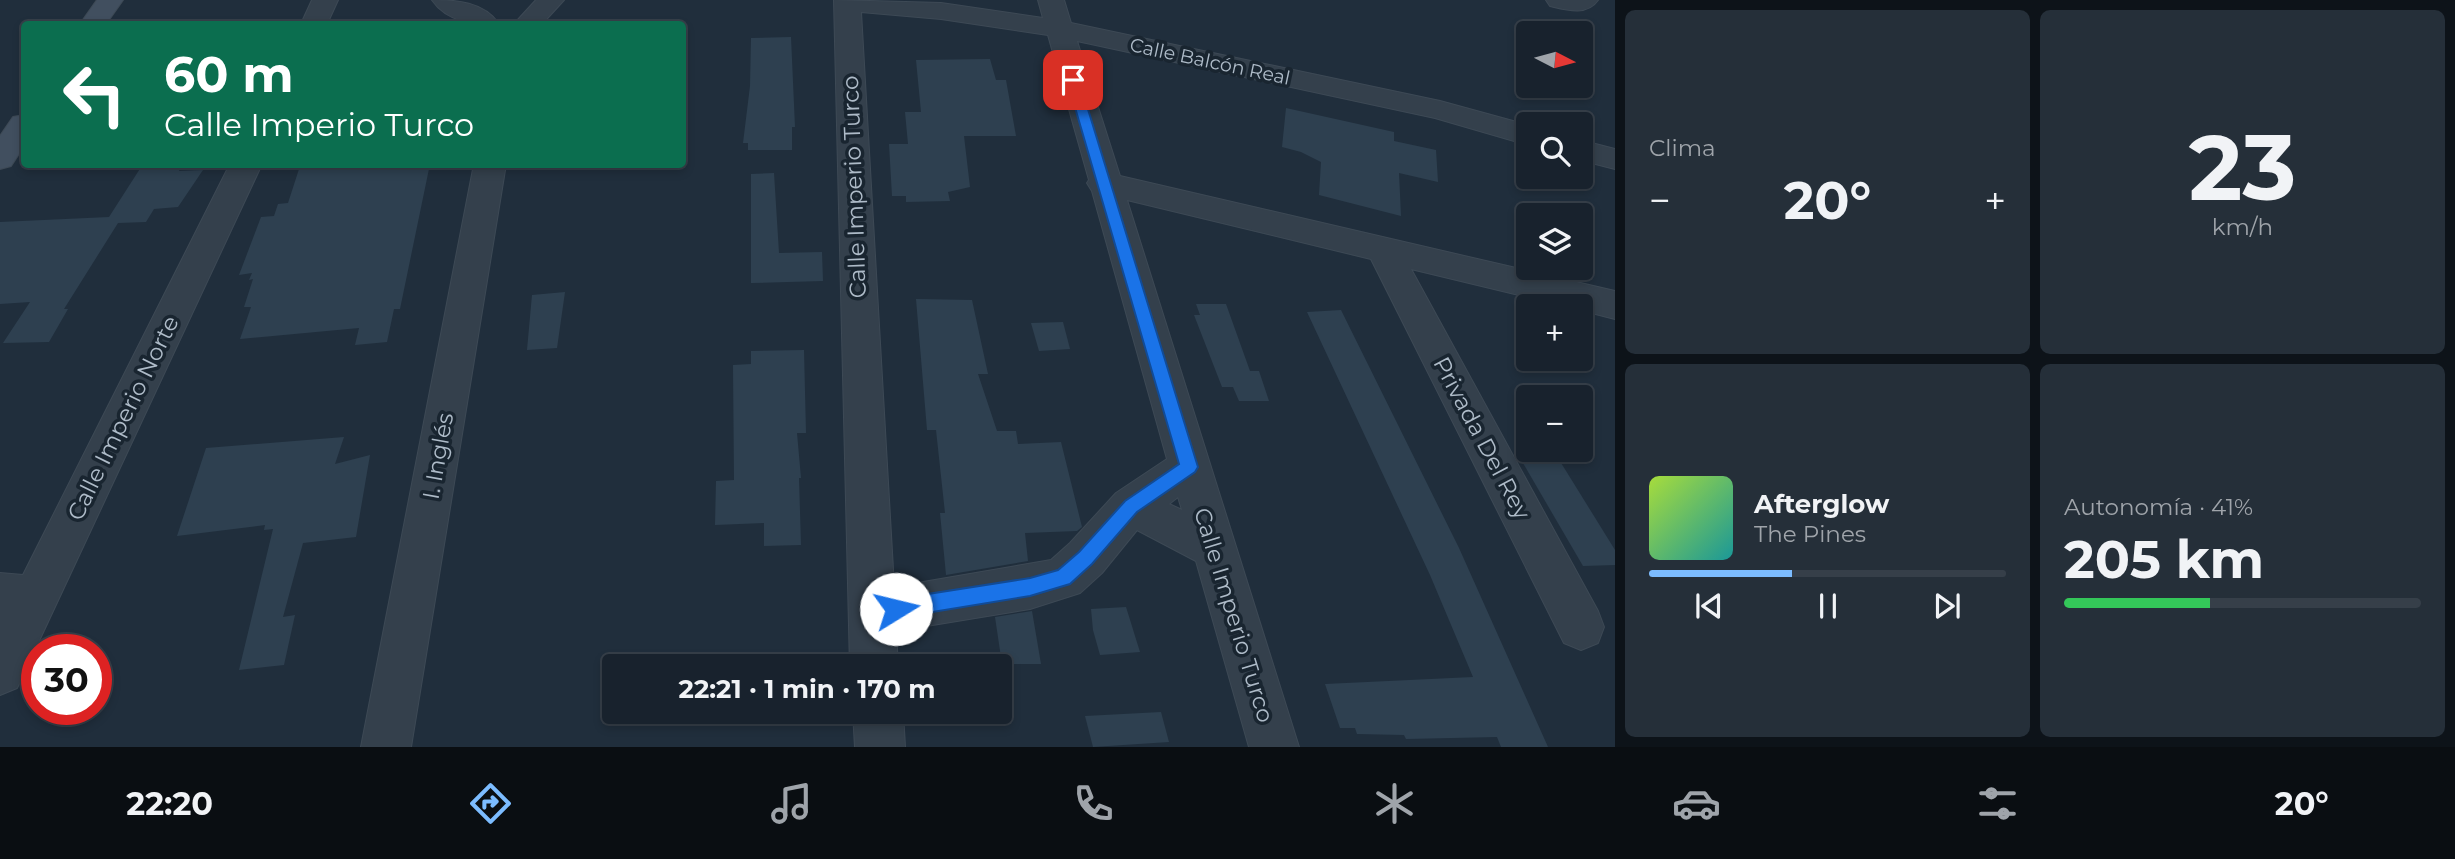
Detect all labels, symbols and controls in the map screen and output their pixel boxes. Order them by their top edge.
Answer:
north arrow [1516,21,1592,98]
map controls [1516,21,1593,462]
street label: Calle Balcón Real [1128,33,1292,90]
text: 60 m [164,45,294,104]
icon: left [49,49,140,140]
pin [1043,50,1103,110]
icon: arrive [1054,61,1092,99]
street label: Calle Imperio Turco [836,75,872,299]
text: Calle Imperio Turco [164,105,474,144]
button: search [1516,112,1593,189]
text: 23 [2189,112,2296,223]
text: Clima [1649,134,1716,162]
text: 20° [1784,169,1871,232]
text: − [1649,177,1671,224]
text: + [1984,177,2006,224]
button: layers [1516,203,1593,280]
text: km/h [2212,213,2273,241]
button: + [1516,294,1593,371]
street label: Calle Imperio Norte [61,311,185,525]
street label: Privada Del Rey [1427,352,1537,524]
button: − [1516,385,1593,462]
street label: I. Inglés [417,411,459,501]
text: Afterglow [1754,488,1889,520]
text: Autonomía · 41% [2064,493,2253,521]
street label: Calle Imperio Turco [1188,504,1280,726]
text: The Pines [1754,520,1866,548]
text: 205 km [2064,528,2264,591]
position arrow [859,572,933,646]
icon: previous [1690,587,1728,625]
icon: pause [1809,587,1847,625]
icon: next [1928,587,1966,625]
speed limit sign: 30 [21,634,112,725]
text: 22:21 · 1 min · 170 m [679,673,935,705]
icon: directions [466,779,515,828]
icon: music [767,779,816,828]
icon: phone [1069,779,1118,828]
icon: climate [1370,779,1419,828]
icon: car [1672,779,1721,828]
icon: filters [1973,779,2022,828]
text: 22:20 [126,784,213,823]
text: 20° [2275,784,2329,823]

